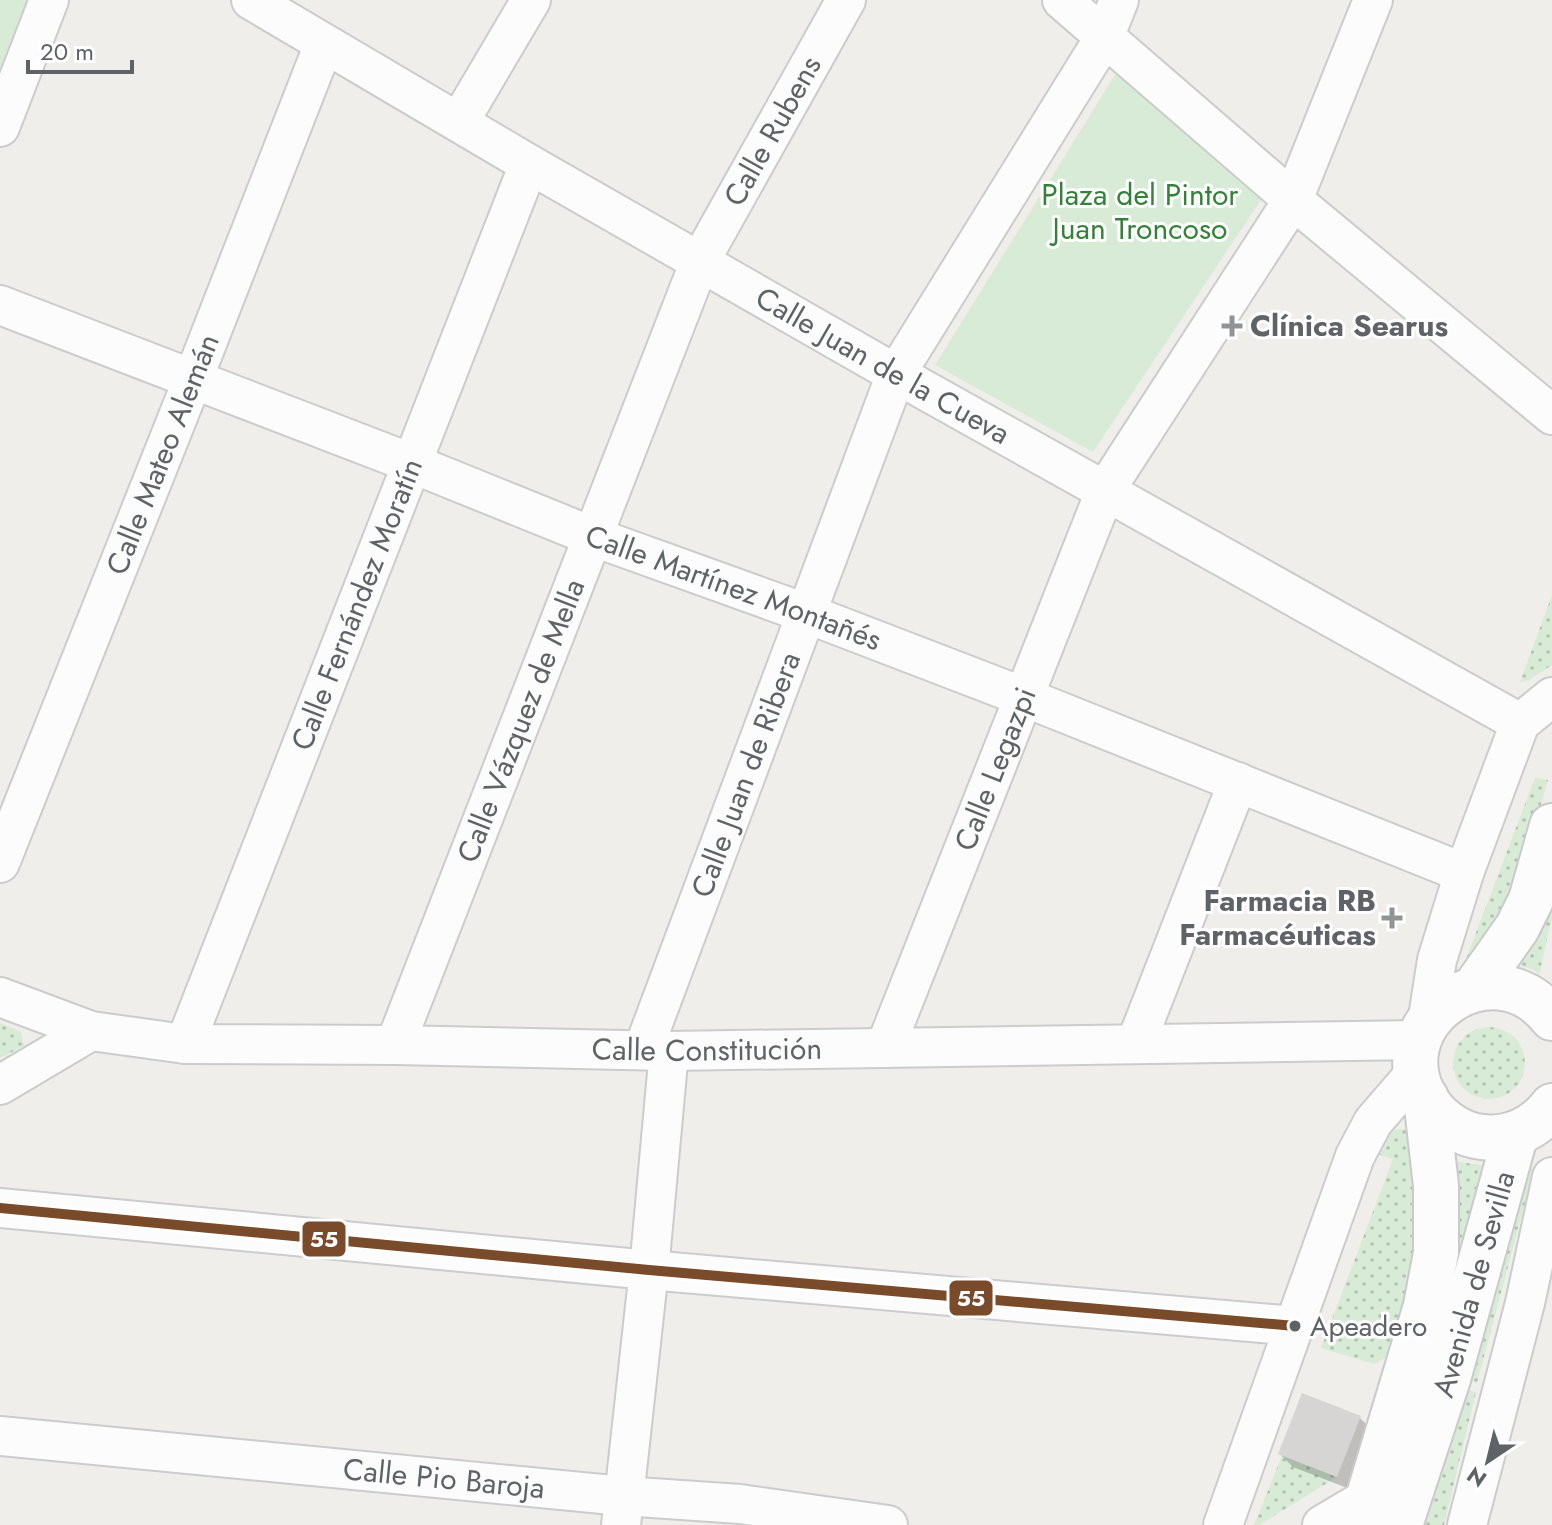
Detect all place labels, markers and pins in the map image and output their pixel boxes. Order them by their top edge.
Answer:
place label: Clínica Searus [1250,304,1448,347]
marker: Clínica Searus [1221,315,1243,337]
place label: Farmacia RB Farmacéuticas [1179,879,1376,956]
marker: Farmacia RB Farmacéuticas [1383,909,1401,927]
place label: Apeadero [1310,1306,1427,1347]
marker: Apeadero [1287,1318,1303,1334]

